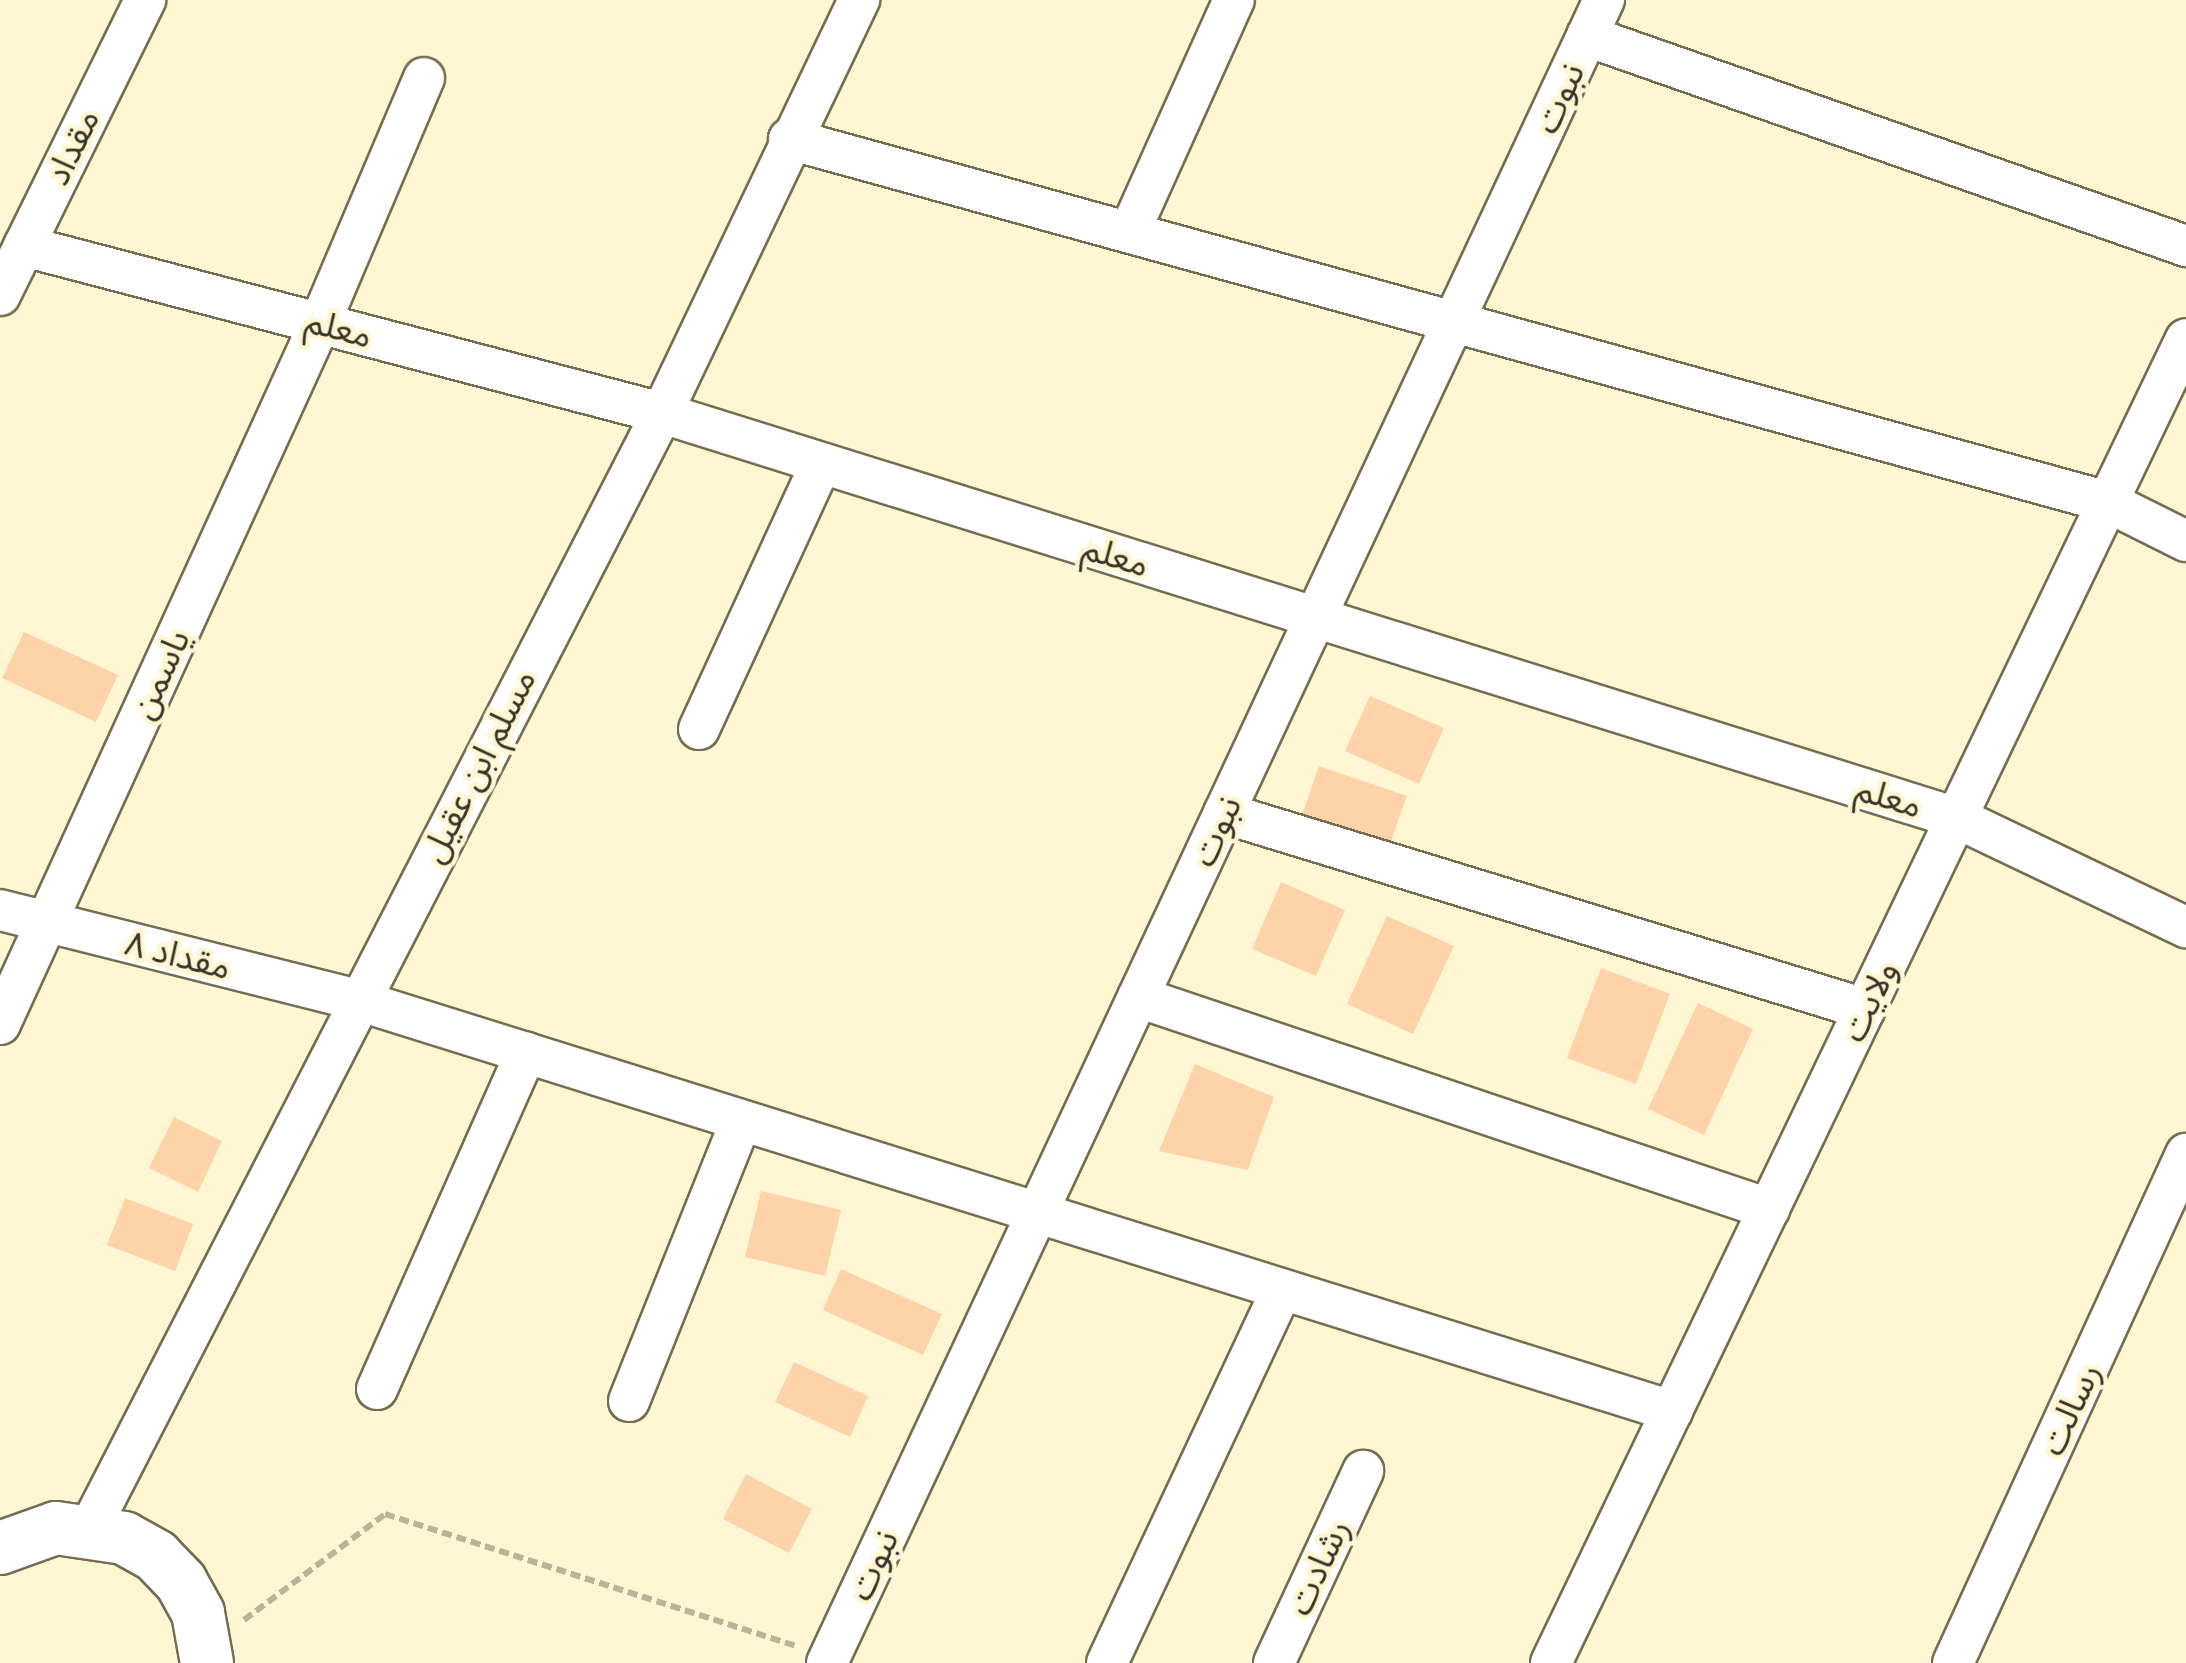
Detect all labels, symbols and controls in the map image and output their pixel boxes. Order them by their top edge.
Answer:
street label: نبوت [1525,56,1593,140]
street label: مقداد [36,102,108,192]
street label: معلم [301,299,377,357]
street label: معلم [1078,526,1154,586]
street label: یاسمن [121,623,199,725]
street label: مسلم ابن عقیل [411,662,545,870]
street label: معلم [1851,767,1927,827]
street label: نبوت [1182,789,1250,873]
street label: مقداد ۸ [121,922,235,988]
street label: ولایت [1832,954,1906,1048]
street label: رسالت [2031,1356,2109,1462]
street label: رشادت [1278,1512,1358,1622]
street label: نبوت [839,1523,907,1607]

